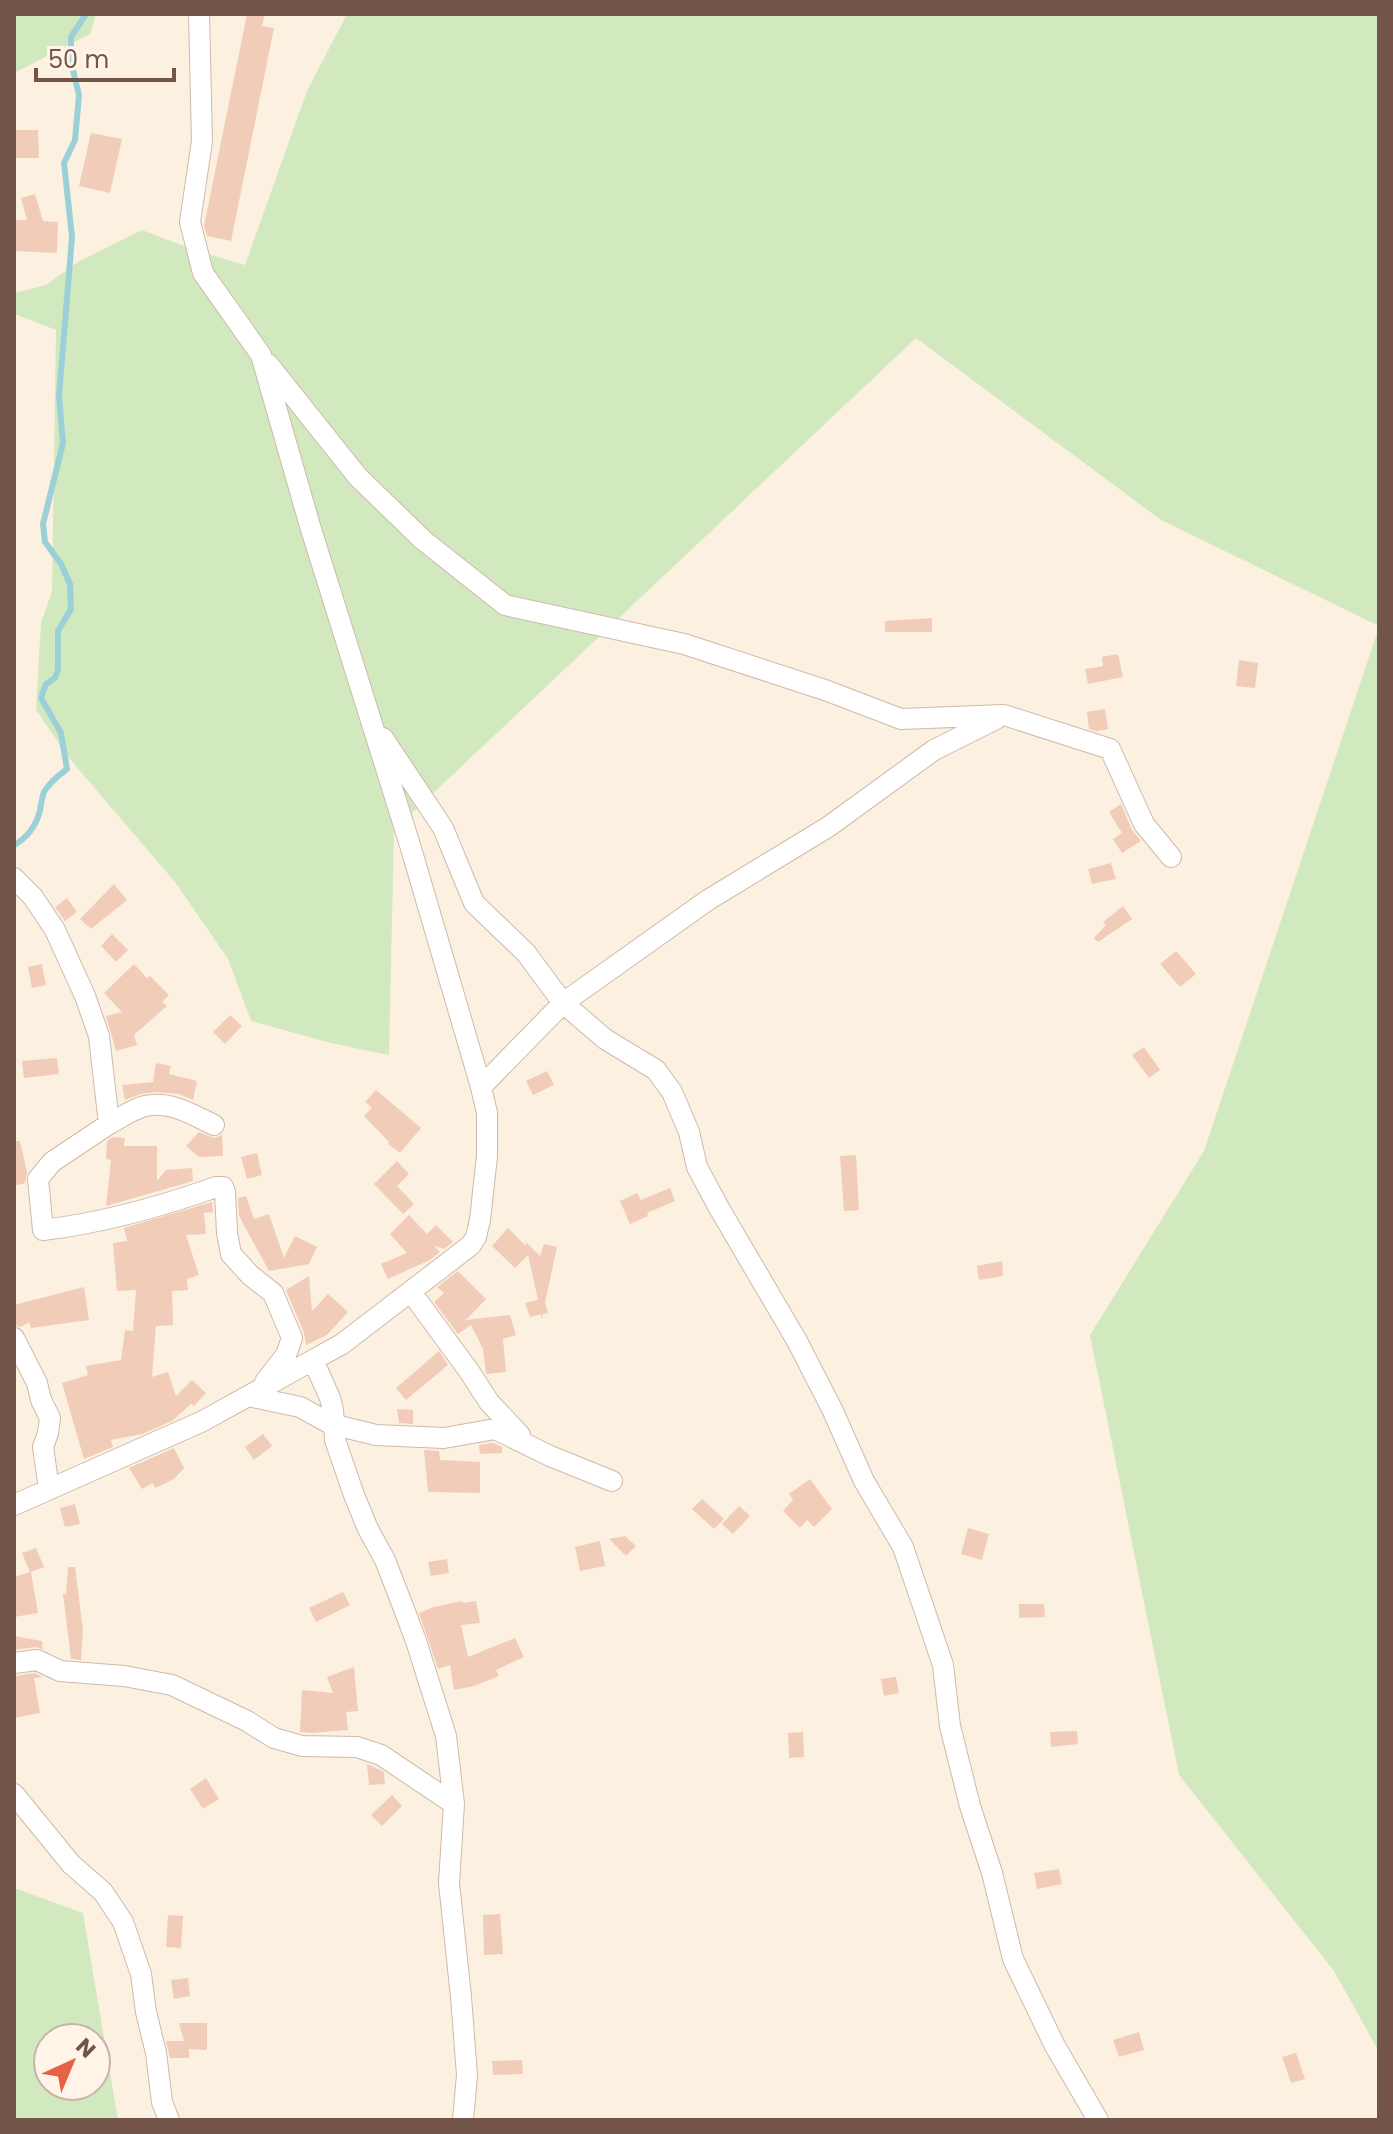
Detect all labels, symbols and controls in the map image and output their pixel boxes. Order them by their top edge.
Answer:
scale bar [36,32,174,82]
text: 50 m [48,43,109,76]
north arrow [32,2022,112,2102]
text: N [69,2031,102,2065]

